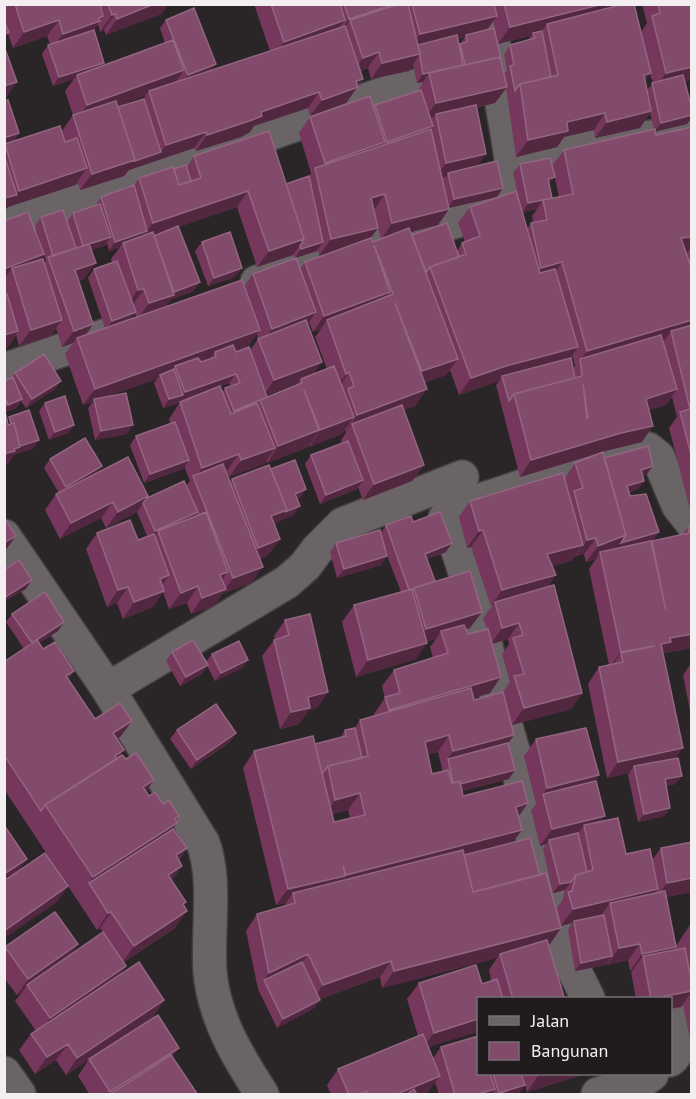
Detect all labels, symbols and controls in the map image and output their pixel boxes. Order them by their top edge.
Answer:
legend [477,997,672,1075]
text: Jalan [530,1009,569,1032]
text: Bangunan [531,1039,608,1062]

